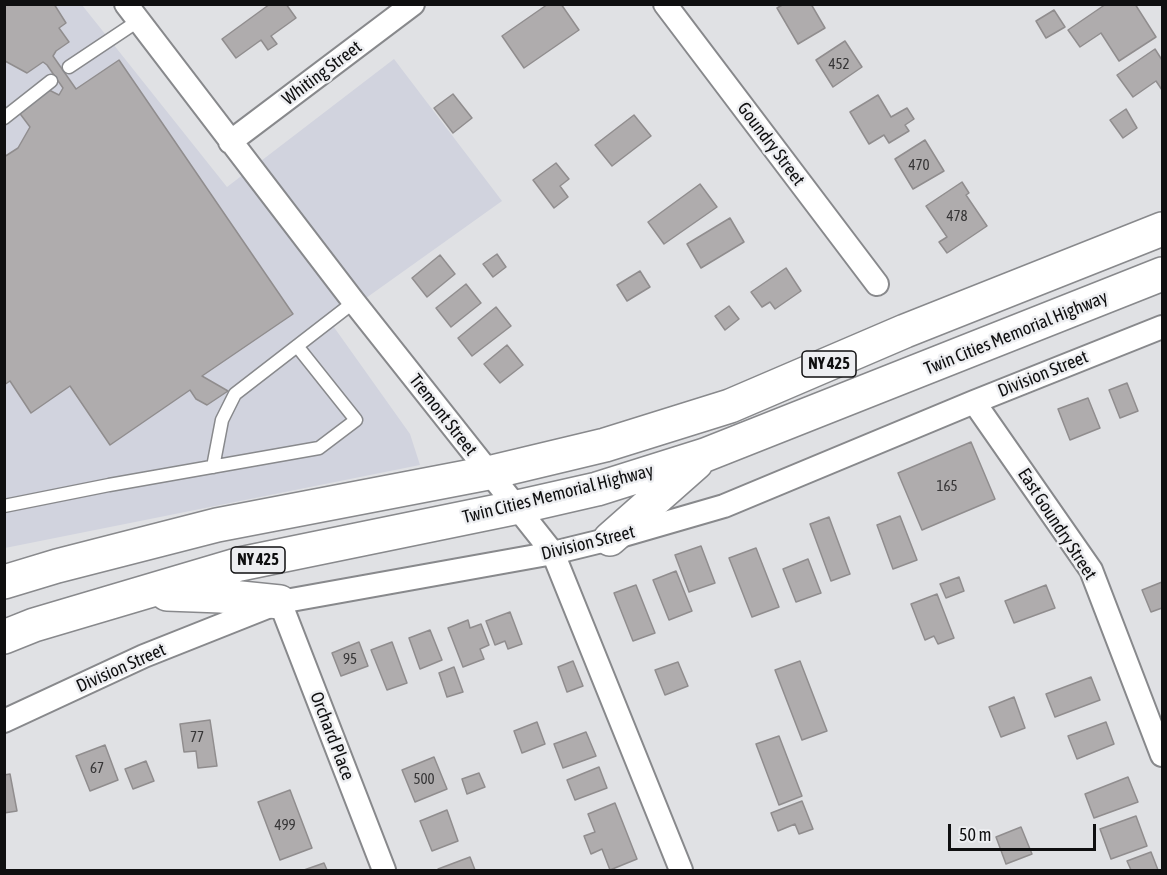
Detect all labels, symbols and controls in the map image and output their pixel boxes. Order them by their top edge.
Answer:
street label: Whiting Street [278,36,366,110]
house number: 452 [828,55,850,73]
street label: Goundry Street [733,98,809,190]
house number: 470 [908,156,930,174]
house number: 478 [946,207,968,225]
street label: Twin Cities Memorial Highway [921,286,1111,380]
street label: Division Street [995,346,1091,402]
road number: NY 425 [802,351,856,377]
street label: Tremont Street [404,370,482,460]
street label: Twin Cities Memorial Highway [460,460,656,528]
street label: East Goundry Street [1013,464,1101,584]
house number: 165 [936,477,958,495]
street label: Division Street [539,521,637,565]
road number: NY 425 [231,547,285,573]
street label: Division Street [73,639,169,697]
house number: 95 [343,650,357,668]
street label: Orchard Place [305,689,359,783]
house number: 77 [190,728,204,746]
house number: 67 [90,759,104,777]
house number: 500 [413,770,435,788]
scale bar [951,812,1100,850]
house number: 499 [274,816,296,834]
text: 50 m [959,824,991,845]

